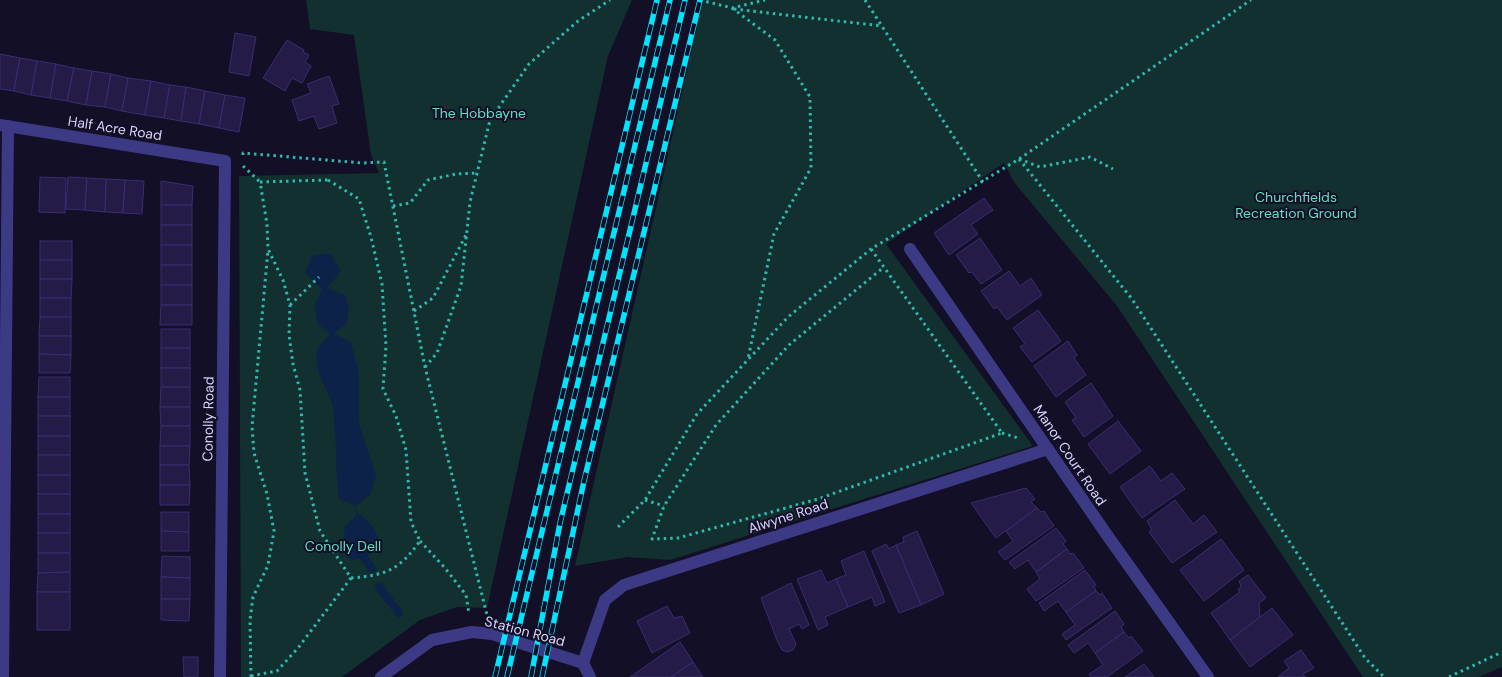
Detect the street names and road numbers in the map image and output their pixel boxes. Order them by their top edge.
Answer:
street label: Half Acre Road [67,112,163,144]
street label: Conolly Road [198,376,218,462]
street label: Manor Court Road [1030,401,1110,509]
street label: Alwyne Road [746,495,830,537]
street label: Station Road [483,612,567,650]

